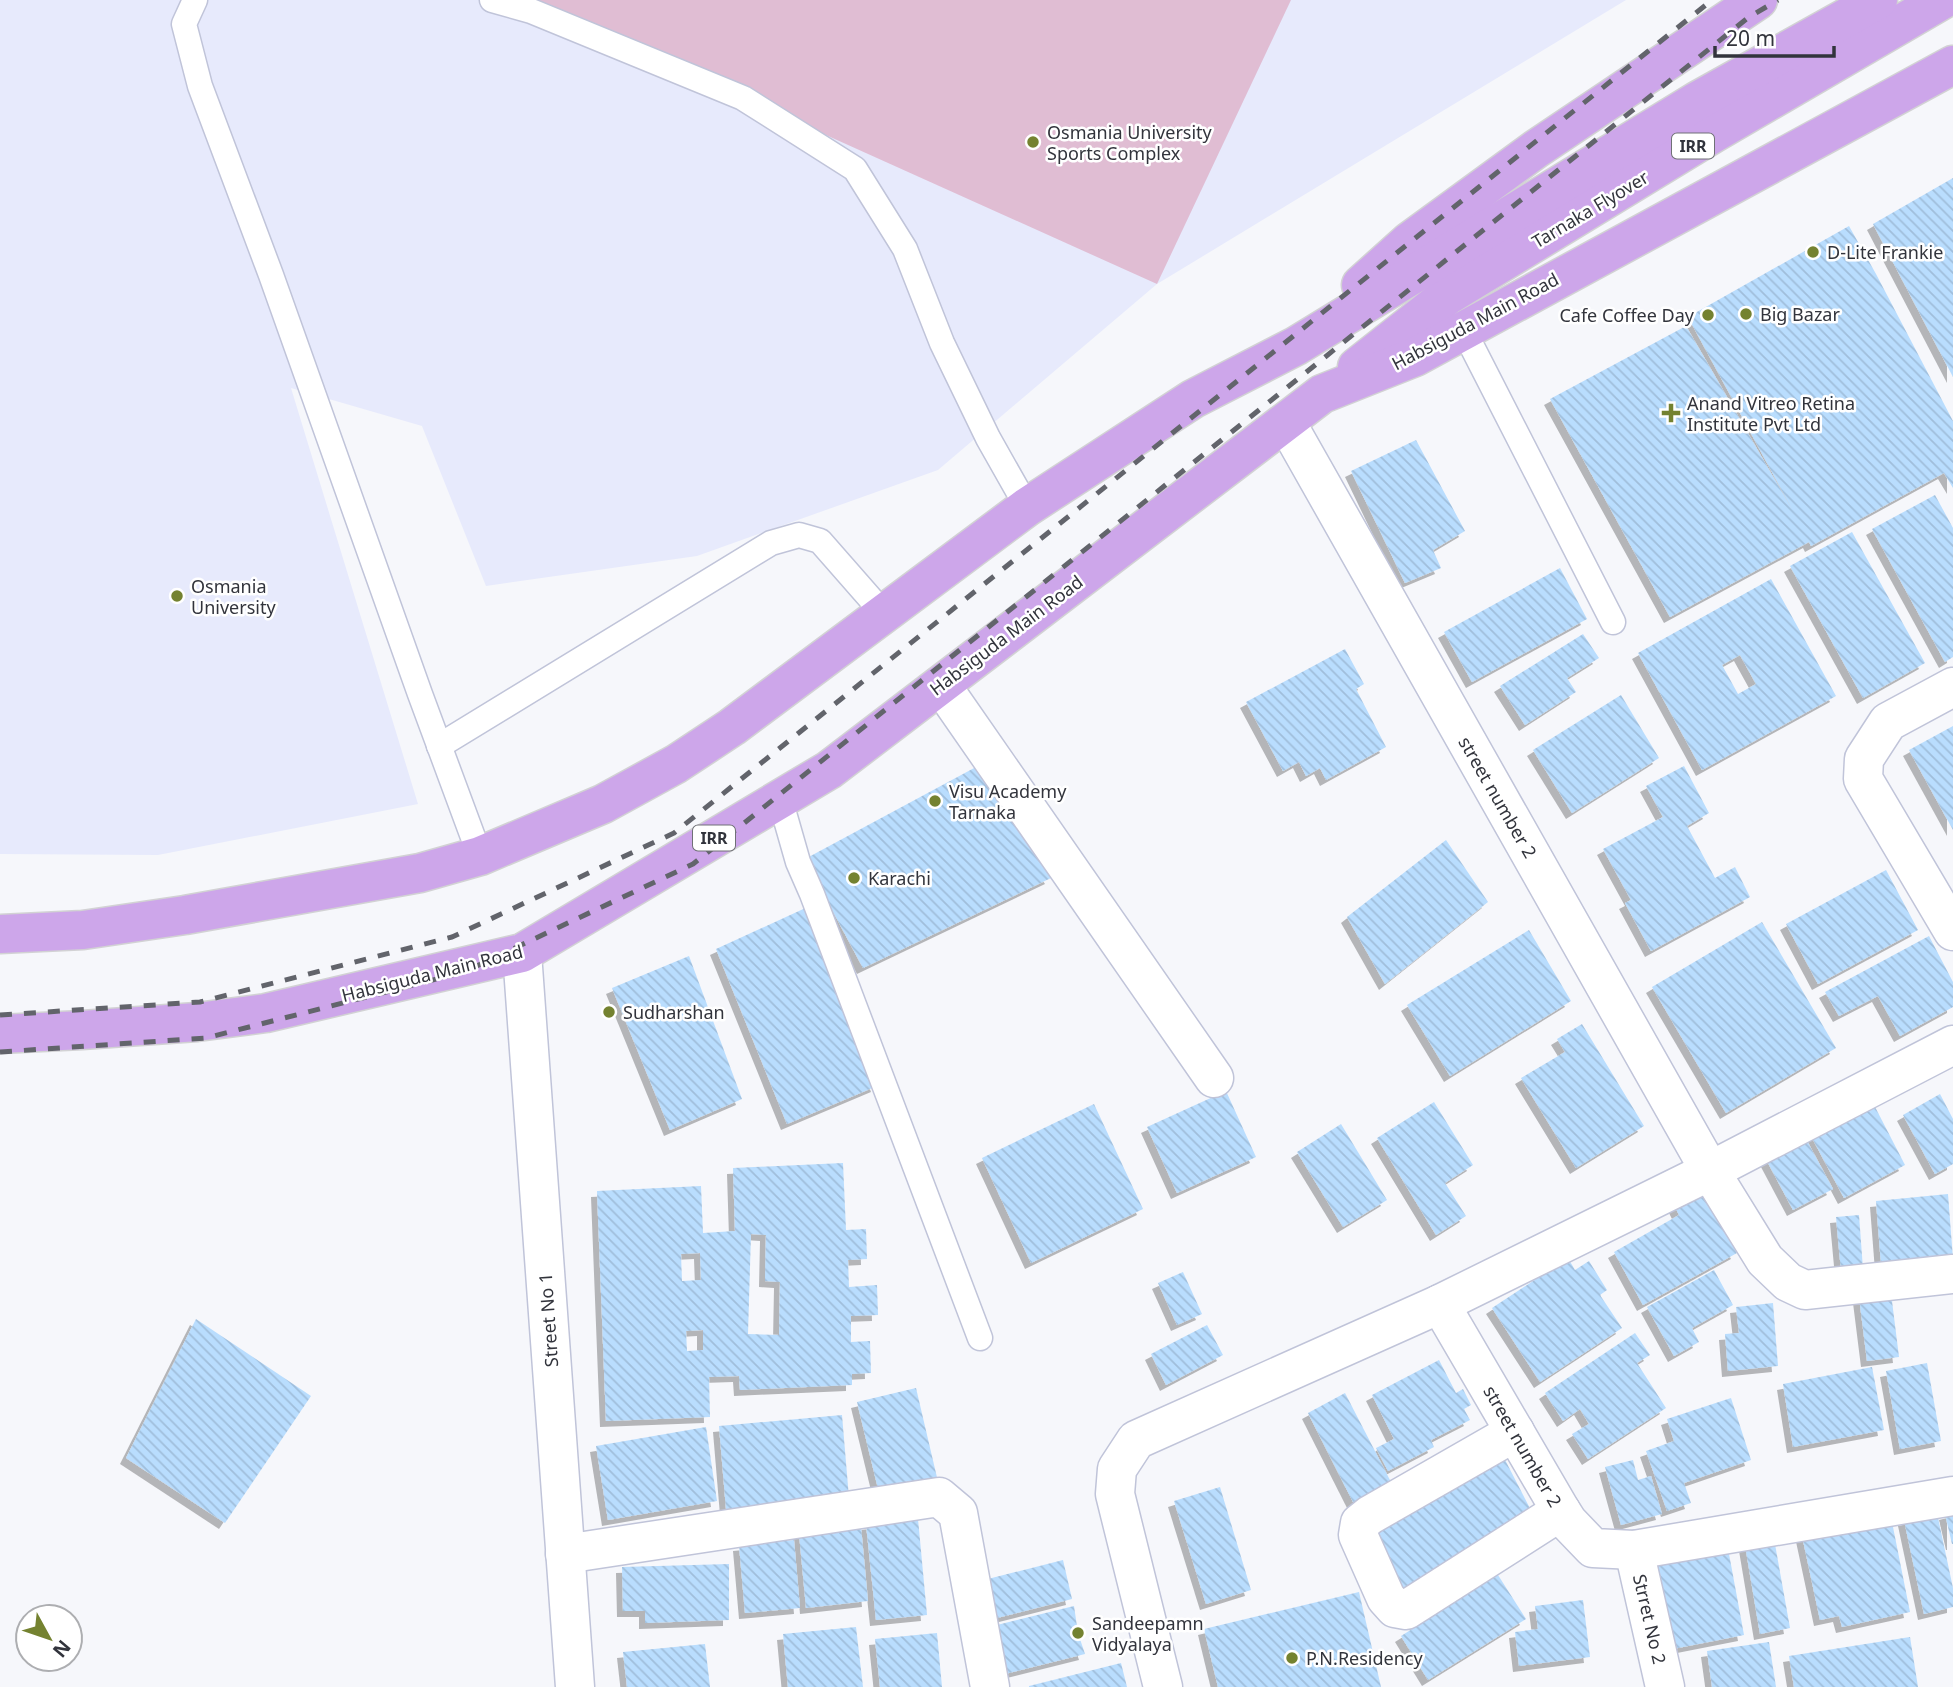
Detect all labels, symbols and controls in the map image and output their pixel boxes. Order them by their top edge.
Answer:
scale bar [1715,14,1834,58]
text: 20 m [1726,24,1775,52]
place label: Osmania University Sports Complex [1047,120,1213,165]
marker: Osmania University Sports Complex [1025,134,1041,150]
road number: IRR [1672,134,1714,158]
street label: Tarnaka Flyover [1527,164,1653,253]
place label: D-Lite Frankie [1827,240,1943,264]
marker: D-Lite Frankie [1805,244,1821,260]
street label: Habsiguda Main Road [1387,267,1563,375]
place label: Big Bazar [1760,302,1840,326]
place label: Cafe Coffee Day [1559,303,1695,327]
marker: Big Bazar [1738,306,1754,322]
marker: Cafe Coffee Day [1700,307,1716,323]
place label: Anand Vitreo Retina Institute Pvt Ltd [1687,391,1855,436]
marker: Anand Vitreo Retina Institute Pvt Ltd [1661,403,1681,423]
street label: Habsiguda Main Road [925,569,1087,701]
place label: Osmania University [191,574,276,619]
marker: Osmania University [169,588,185,604]
street label: street number 2 [1454,732,1542,862]
place label: Visu Academy Tarnaka [949,779,1067,824]
marker: Visu Academy Tarnaka [927,793,943,809]
road number: IRR [693,825,735,850]
place label: Karachi [868,866,931,890]
marker: Karachi [846,870,862,886]
street label: Habsiguda Main Road [339,939,525,1007]
place label: Sudharshan [623,1000,725,1024]
marker: Sudharshan [601,1004,617,1020]
street label: Street No 1 [533,1272,563,1368]
street label: street number 2 [1479,1381,1567,1511]
street label: Strret No 2 [1628,1572,1672,1666]
north arrow [14,1603,84,1673]
place label: Sandeepamn Vidyalaya [1092,1611,1204,1656]
marker: Sandeepamn Vidyalaya [1070,1625,1086,1641]
text: N [47,1635,77,1663]
place label: P.N.Residency [1306,1646,1423,1670]
marker: P.N.Residency [1284,1650,1300,1666]

